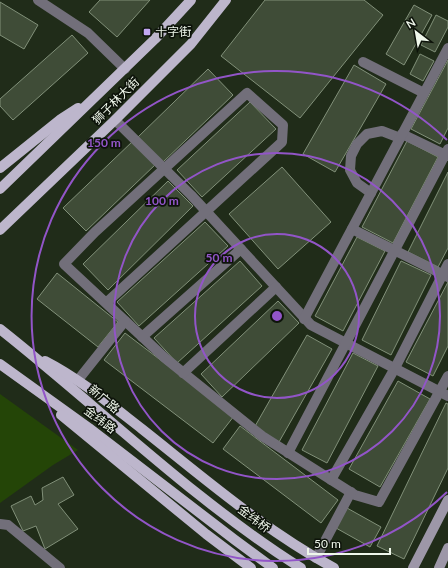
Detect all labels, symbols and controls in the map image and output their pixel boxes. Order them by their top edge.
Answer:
north arrow [396,12,436,52]
text: N [404,15,418,31]
place label: 十字街 [155,24,191,39]
marker: 十字街 [142,27,152,37]
street label: 狮子林大街 [89,74,142,127]
text: 150 m [87,135,121,150]
text: 100 m [145,193,179,208]
text: 50 m [206,250,232,265]
centre of rings [270,309,284,323]
street label: 新广路 [86,381,123,416]
street label: 金纬路 [81,403,119,436]
street label: 金纬桥 [235,502,273,535]
scale bar [308,530,390,556]
text: 50 m [314,536,341,551]

